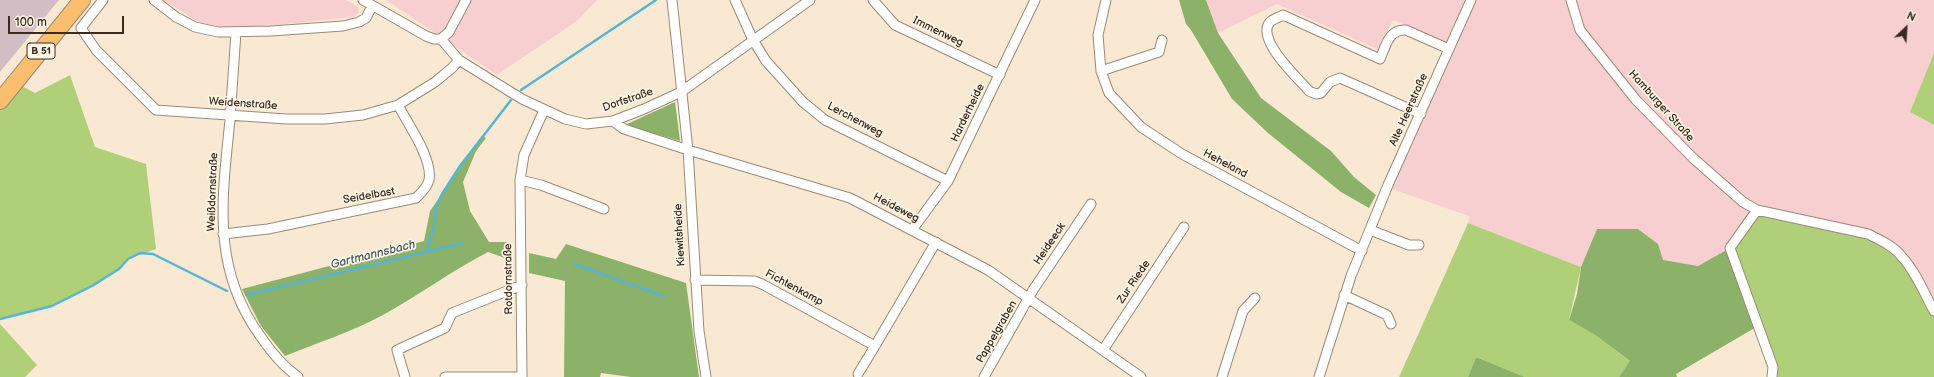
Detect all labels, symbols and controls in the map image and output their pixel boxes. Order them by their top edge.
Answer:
scale bar [10,8,126,34]
north arrow [1886,8,1926,48]
text: N [1905,9,1918,24]
street label: Immenweg [911,14,965,50]
text: 100 m [15,15,47,30]
road number: B 51 [27,43,55,59]
street label: Hamburger Straße [1625,67,1697,145]
street label: Alte Heerstraße [1387,72,1431,148]
street label: Harderheide [948,82,988,144]
street label: Dorfstraße [601,85,655,115]
street label: Weidenstraße [208,95,278,113]
street label: Lerchenweg [825,100,885,140]
street label: Heheland [1201,147,1249,181]
street label: Weißdornstraße [205,152,221,232]
street label: Seidelbast [342,185,396,207]
street label: Heideweg [871,190,921,226]
street label: Kiewitsheide [672,203,688,267]
street label: Heideeck [1031,221,1069,267]
water label: Gartmannsbach [329,238,417,272]
street label: Rotdornstraße [502,243,516,315]
street label: Zur Riede [1115,258,1153,306]
street label: Fichtenkamp [763,267,825,309]
street label: Pappelgraben [974,299,1020,365]

